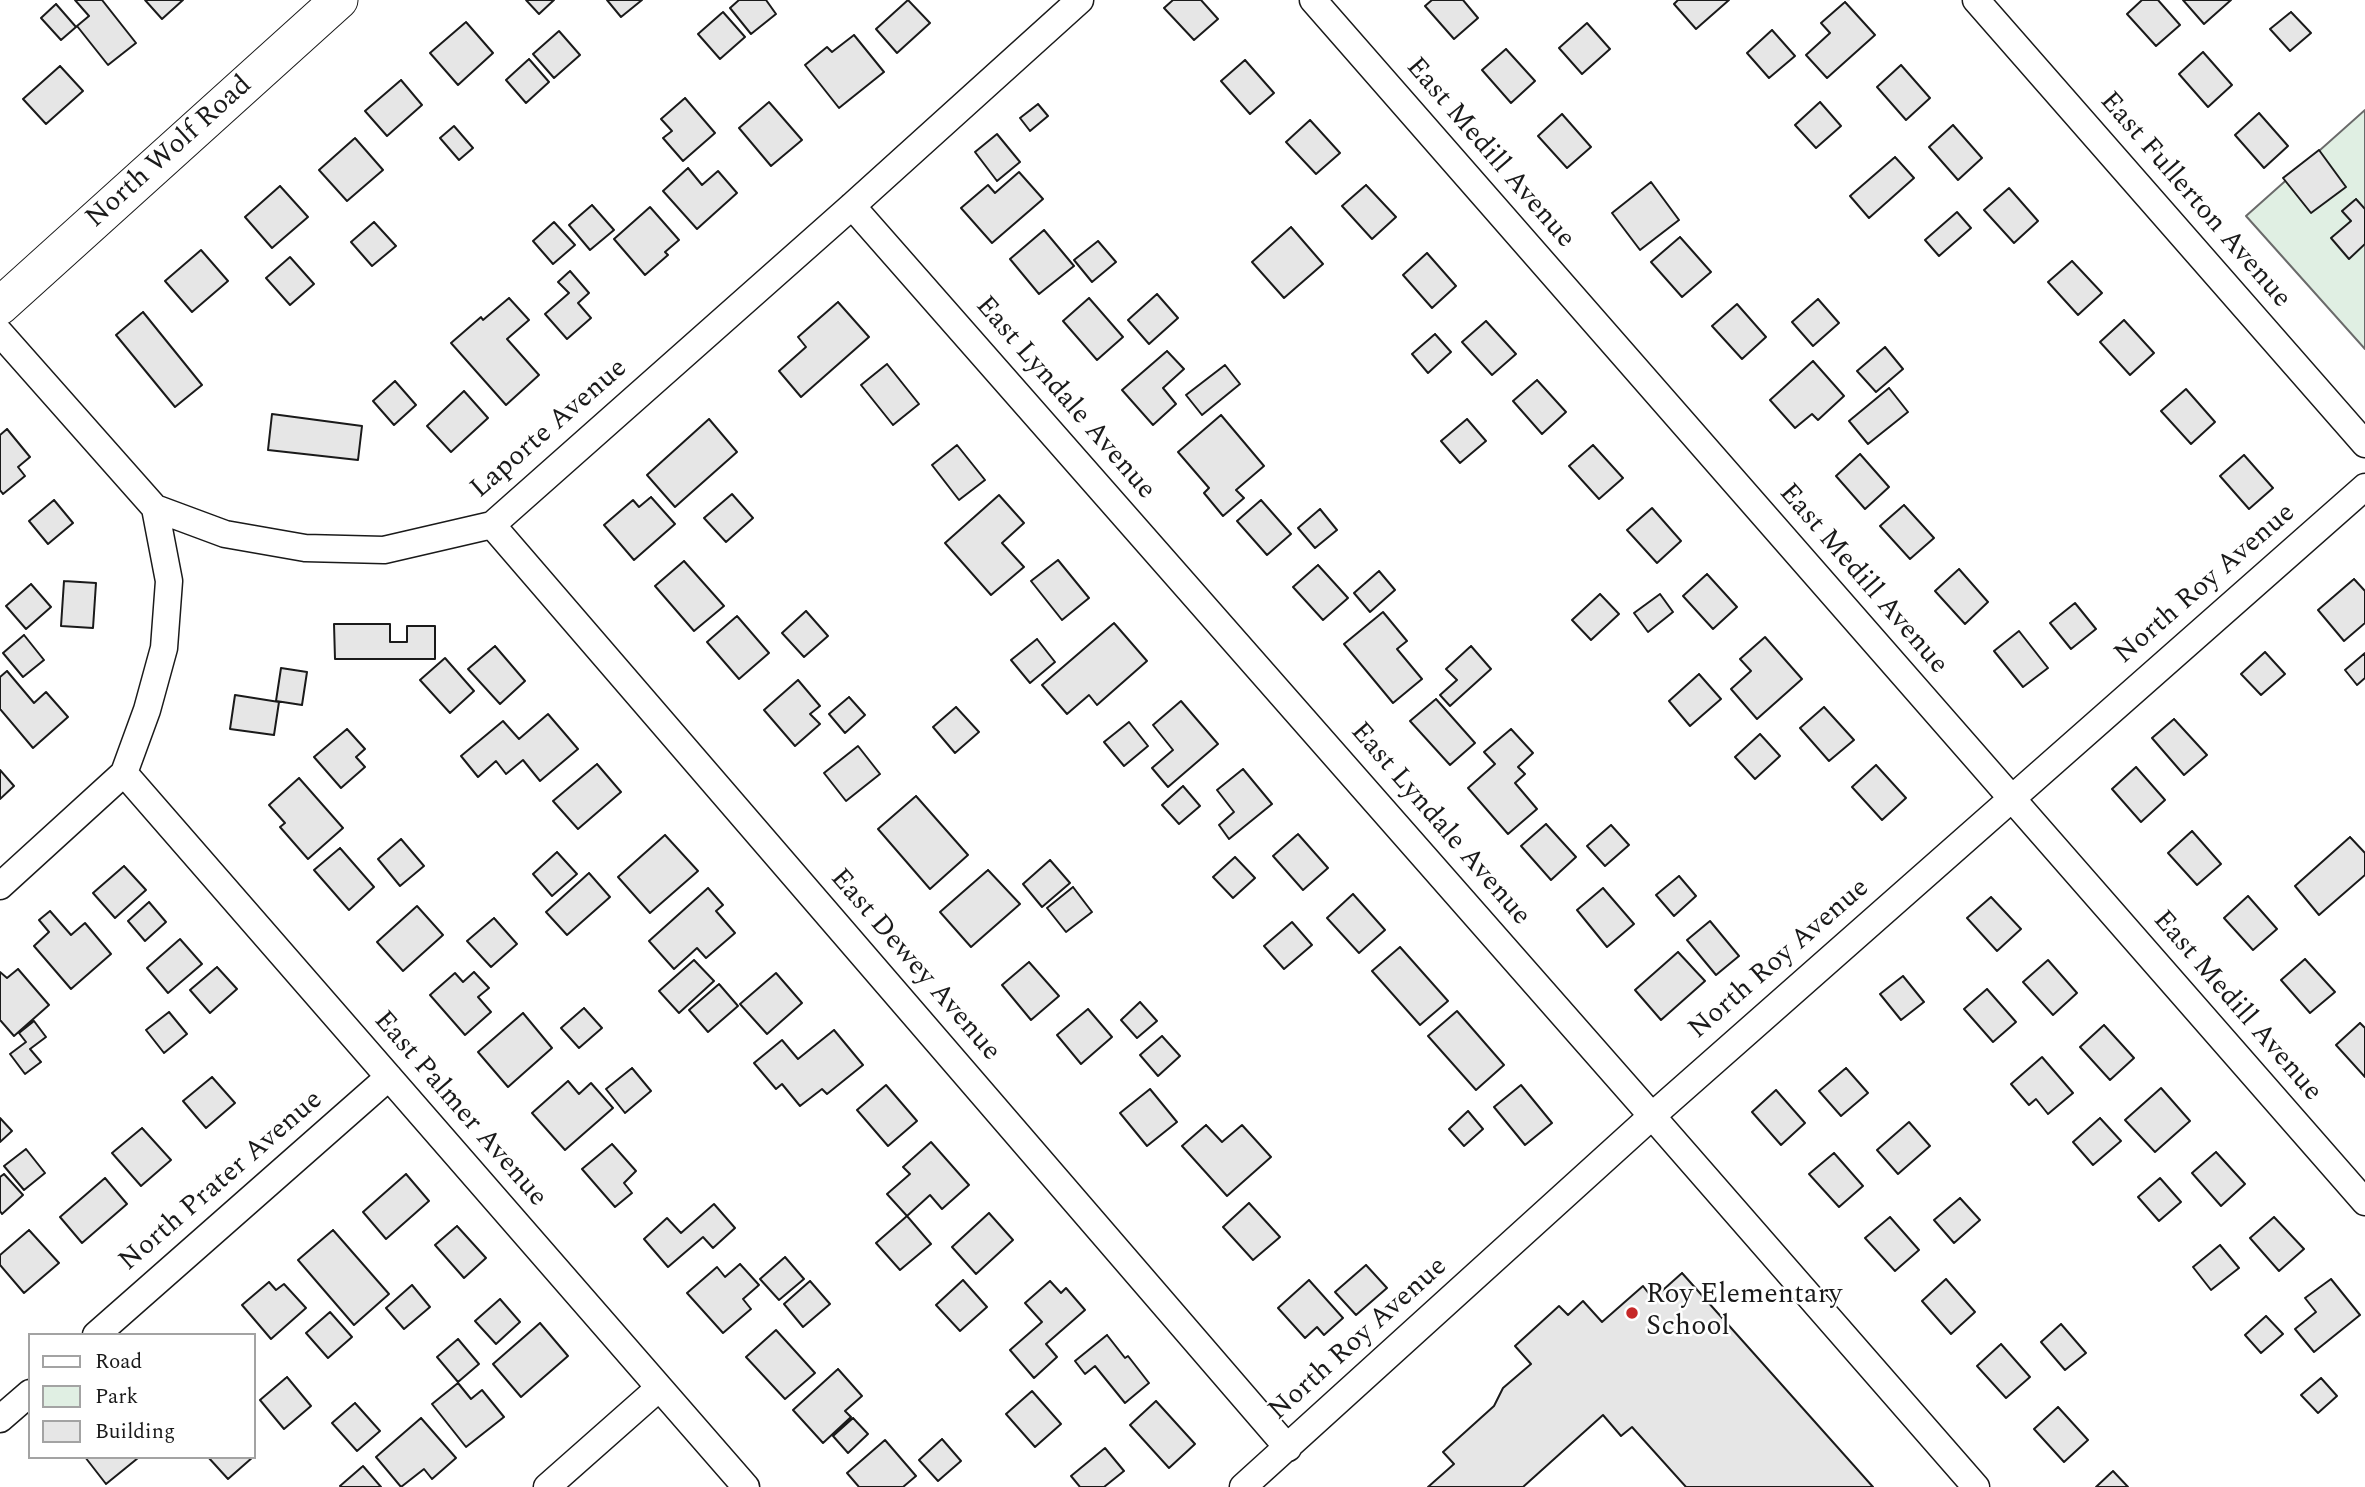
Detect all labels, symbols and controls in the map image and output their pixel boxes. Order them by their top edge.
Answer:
street label: East Medill Avenue [1397,52,1581,256]
street label: North Wolf Road [80,70,260,236]
street label: East Fullerton Avenue [2091,86,2297,316]
street label: East Lyndale Avenue [967,291,1161,507]
street label: Laporte Avenue [465,353,635,507]
street label: East Medill Avenue [1770,478,1954,682]
street label: North Roy Avenue [2109,497,2303,673]
street label: East Lyndale Avenue [1342,717,1536,933]
street label: East Dewey Avenue [821,863,1007,1069]
street label: North Roy Avenue [1683,872,1877,1048]
street label: East Medill Avenue [2144,905,2328,1109]
street label: East Palmer Avenue [365,1005,553,1215]
street label: North Prater Avenue [113,1085,331,1279]
street label: North Roy Avenue [1263,1251,1455,1429]
place label: Roy Elementary School [1646,1280,1842,1346]
marker: Roy Elementary School [1624,1305,1640,1321]
legend [28,1333,256,1459]
text: Road [95,1346,142,1378]
text: Park [95,1381,138,1413]
text: Building [95,1416,175,1448]

